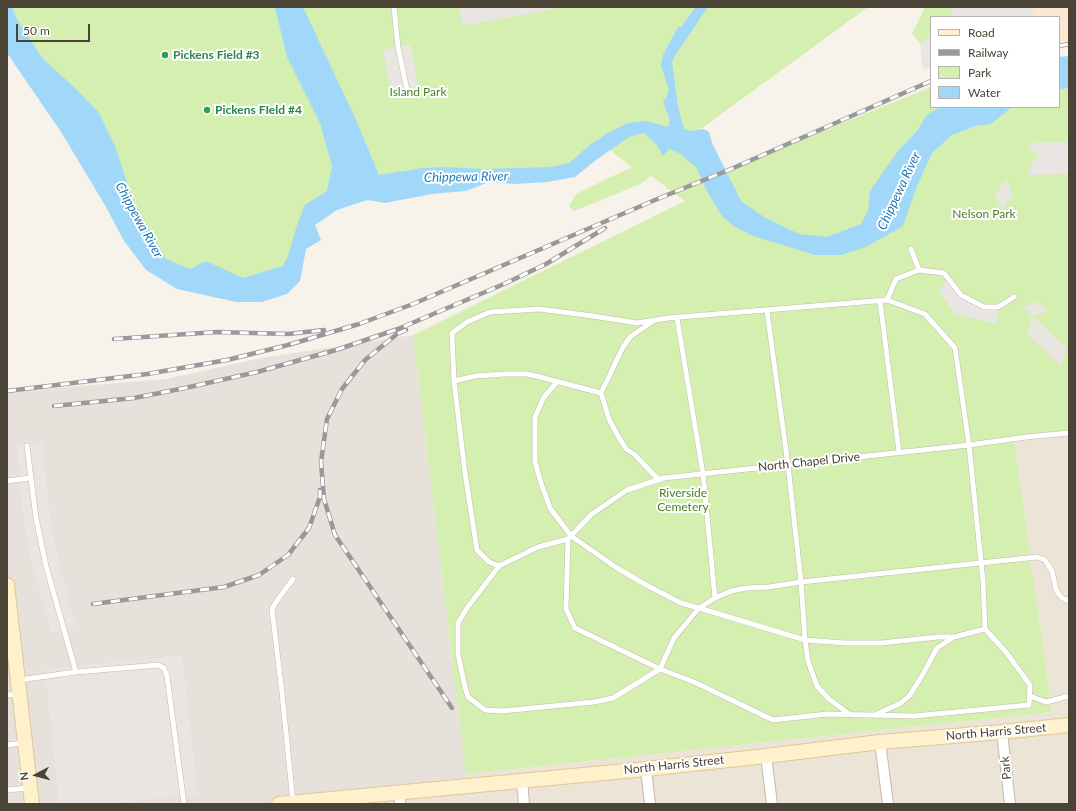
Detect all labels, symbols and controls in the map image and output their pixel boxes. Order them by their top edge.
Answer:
scale bar [18,16,92,42]
legend [930,16,1060,108]
text: 50 m [23,23,50,38]
text: Road [968,25,995,40]
text: Railway [968,45,1008,60]
place label: Pickens Field #3 [173,48,260,62]
marker: Pickens Field #3 [160,50,170,60]
text: Park [968,65,991,80]
park label: Island Park [389,85,447,99]
text: Water [968,85,1001,100]
place label: Pickens FIeld #4 [215,103,302,117]
marker: Pickens FIeld #4 [202,105,212,115]
water label: Chippewa River [874,150,924,232]
water label: Chippewa River [424,168,508,186]
water label: Chippewa River [112,179,166,261]
park label: Nelson Park [952,207,1016,221]
street label: North Chapel Drive [757,449,861,475]
park label: Riverside Cemetery [657,486,709,514]
street label: North Harris Street [945,720,1047,744]
street label: North Harris Street [623,753,725,777]
north arrow [16,755,56,795]
street label: Park [998,756,1014,780]
text: N [17,771,30,781]

